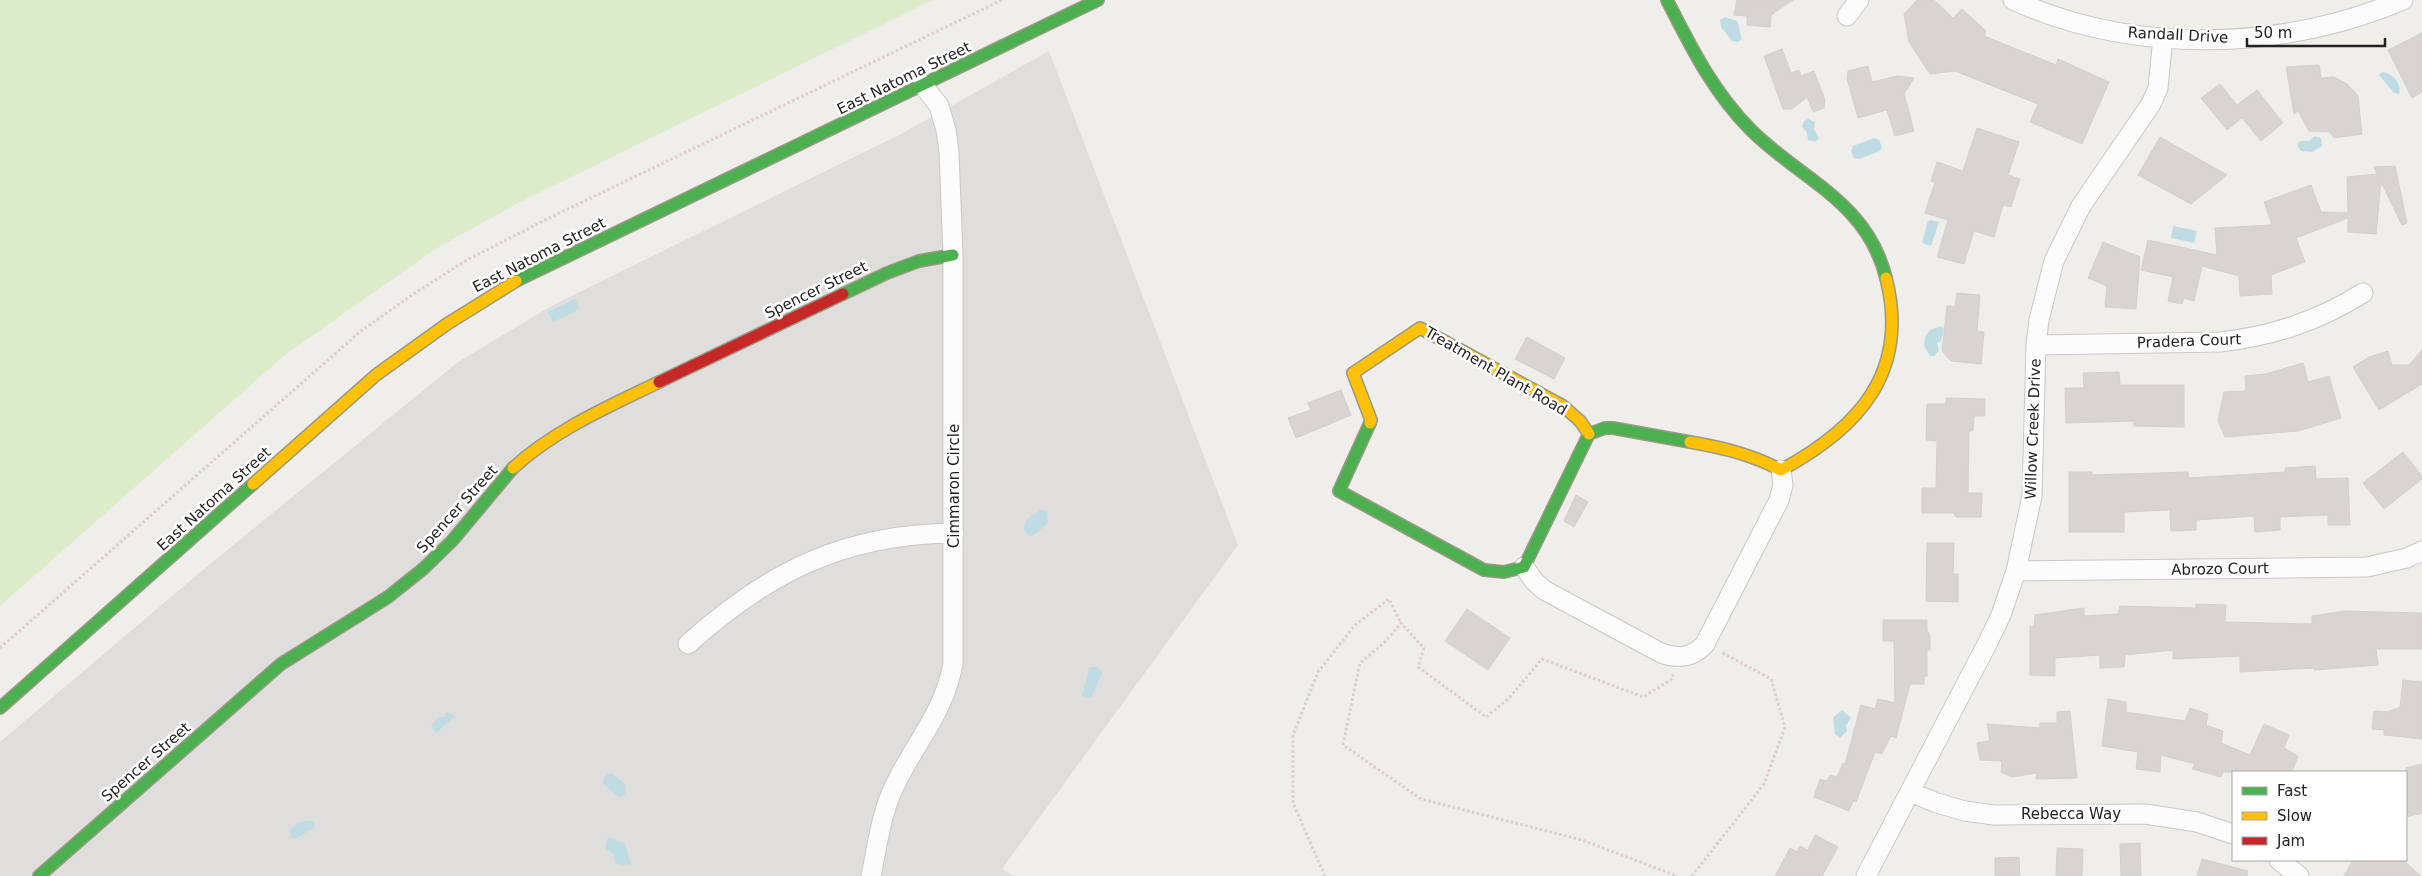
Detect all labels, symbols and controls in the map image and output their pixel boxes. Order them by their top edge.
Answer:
scale bar [2247,15,2384,47]
street label: Randall Drive [2127,23,2229,47]
text: 50 m [2254,24,2292,42]
street label: East Natoma Street [834,38,974,118]
street label: East Natoma Street [470,214,609,296]
street label: Spencer Street [762,257,870,323]
street label: Treatment Plant Road [1421,322,1570,419]
street label: Pradera Court [2137,330,2242,352]
street label: Willow Creek Drive [2022,358,2044,500]
street label: Cimmaron Circle [945,424,963,548]
street label: East Natoma Street [153,443,275,555]
street label: Spencer Street [413,461,501,557]
street label: Abrozo Court [2171,559,2269,579]
street label: Spencer Street [98,718,194,805]
legend [2232,771,2407,861]
text: Fast [2277,782,2307,800]
street label: Rebecca Way [2021,805,2121,823]
text: Slow [2277,807,2312,825]
text: Jam [2276,832,2305,850]

